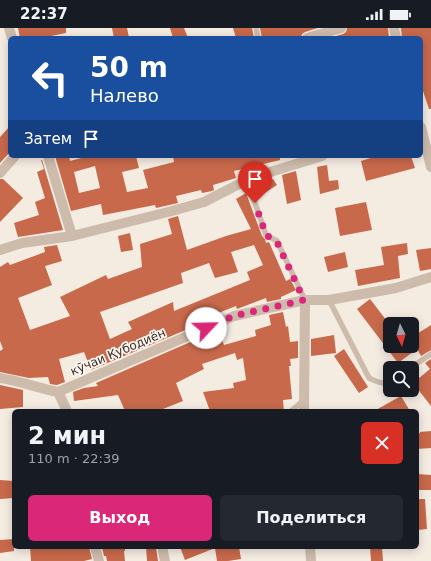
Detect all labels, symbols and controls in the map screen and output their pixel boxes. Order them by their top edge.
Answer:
text: 22:37 [20,5,68,23]
text: 50 m [90,51,168,84]
icon: left [24,52,76,104]
text: Налево [90,85,159,106]
icon: arrive [80,128,102,150]
text: Затем [24,130,72,148]
pin [238,162,272,203]
icon: arrive [244,168,266,190]
position arrow [185,307,227,349]
north arrow [383,317,419,353]
map controls [383,317,419,397]
street label: кӯчаи Қубодиён [68,326,168,378]
button: search [383,361,419,397]
text: 2 мин [28,422,106,450]
button: close [361,422,403,464]
text: 110 m · 22:39 [28,451,119,466]
button: Выход [28,495,212,541]
button: Поделиться [220,495,403,541]

